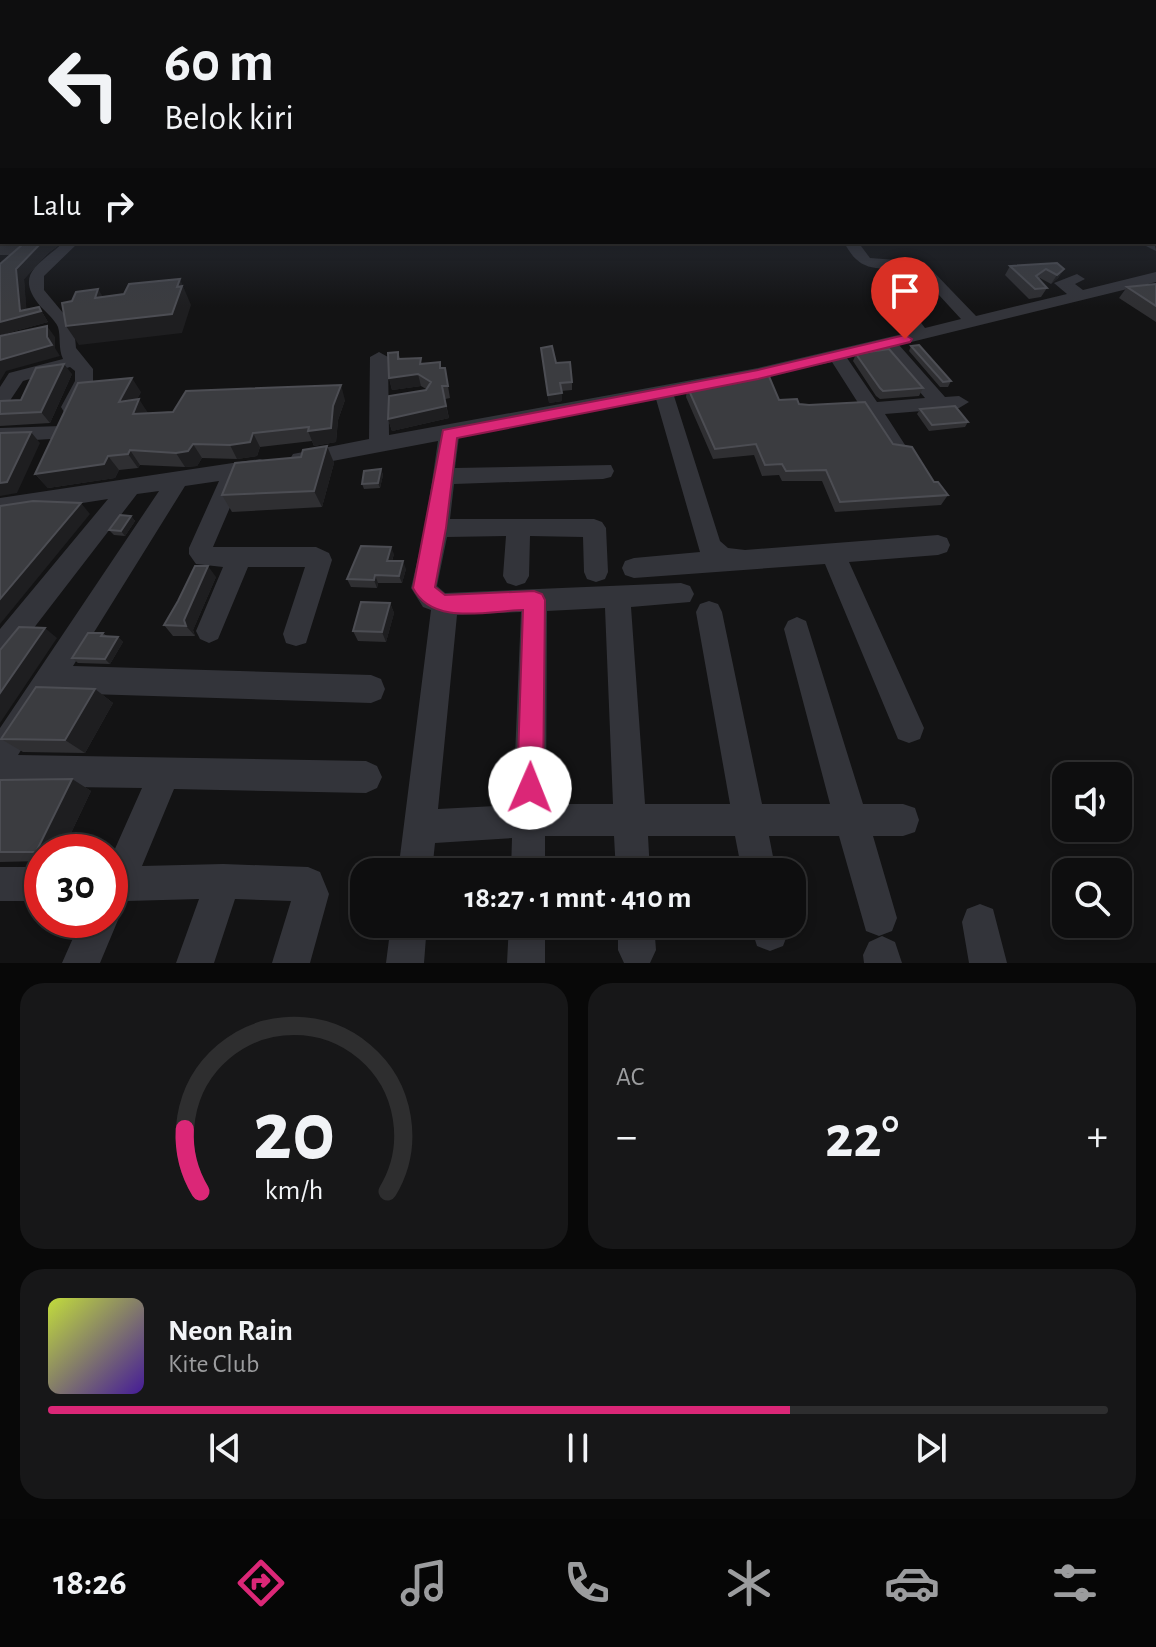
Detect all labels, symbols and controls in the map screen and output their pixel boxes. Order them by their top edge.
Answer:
icon: left [32,32,136,136]
text: 60 m [164,35,274,91]
text: Belok kiri [164,100,294,136]
icon: right [97,184,141,228]
text: Lalu [32,191,81,221]
pin [871,257,939,339]
icon: arrive [883,269,927,313]
position arrow [488,746,572,830]
map controls [1052,762,1132,938]
button: sound [1052,762,1132,842]
speed limit sign: 30 [24,834,128,938]
button: search [1052,858,1132,938]
text: 18:27 · 1 mnt · 410 m [464,883,692,913]
text: AC [616,1064,644,1090]
text: 20 [253,1091,335,1175]
text: 22° [825,1108,899,1168]
text: − [616,1115,637,1159]
text: + [1087,1115,1108,1159]
text: km/h [265,1176,323,1205]
text: Neon Rain [168,1316,293,1346]
text: Kite Club [168,1351,259,1377]
icon: previous [203,1426,247,1470]
icon: pause [556,1426,600,1470]
icon: next [909,1426,953,1470]
icon: directions [233,1555,289,1611]
icon: music [396,1555,452,1611]
icon: phone [559,1555,615,1611]
icon: climate [721,1555,777,1611]
icon: car [884,1555,940,1611]
icon: filters [1047,1555,1103,1611]
text: 18:26 [53,1565,127,1601]

